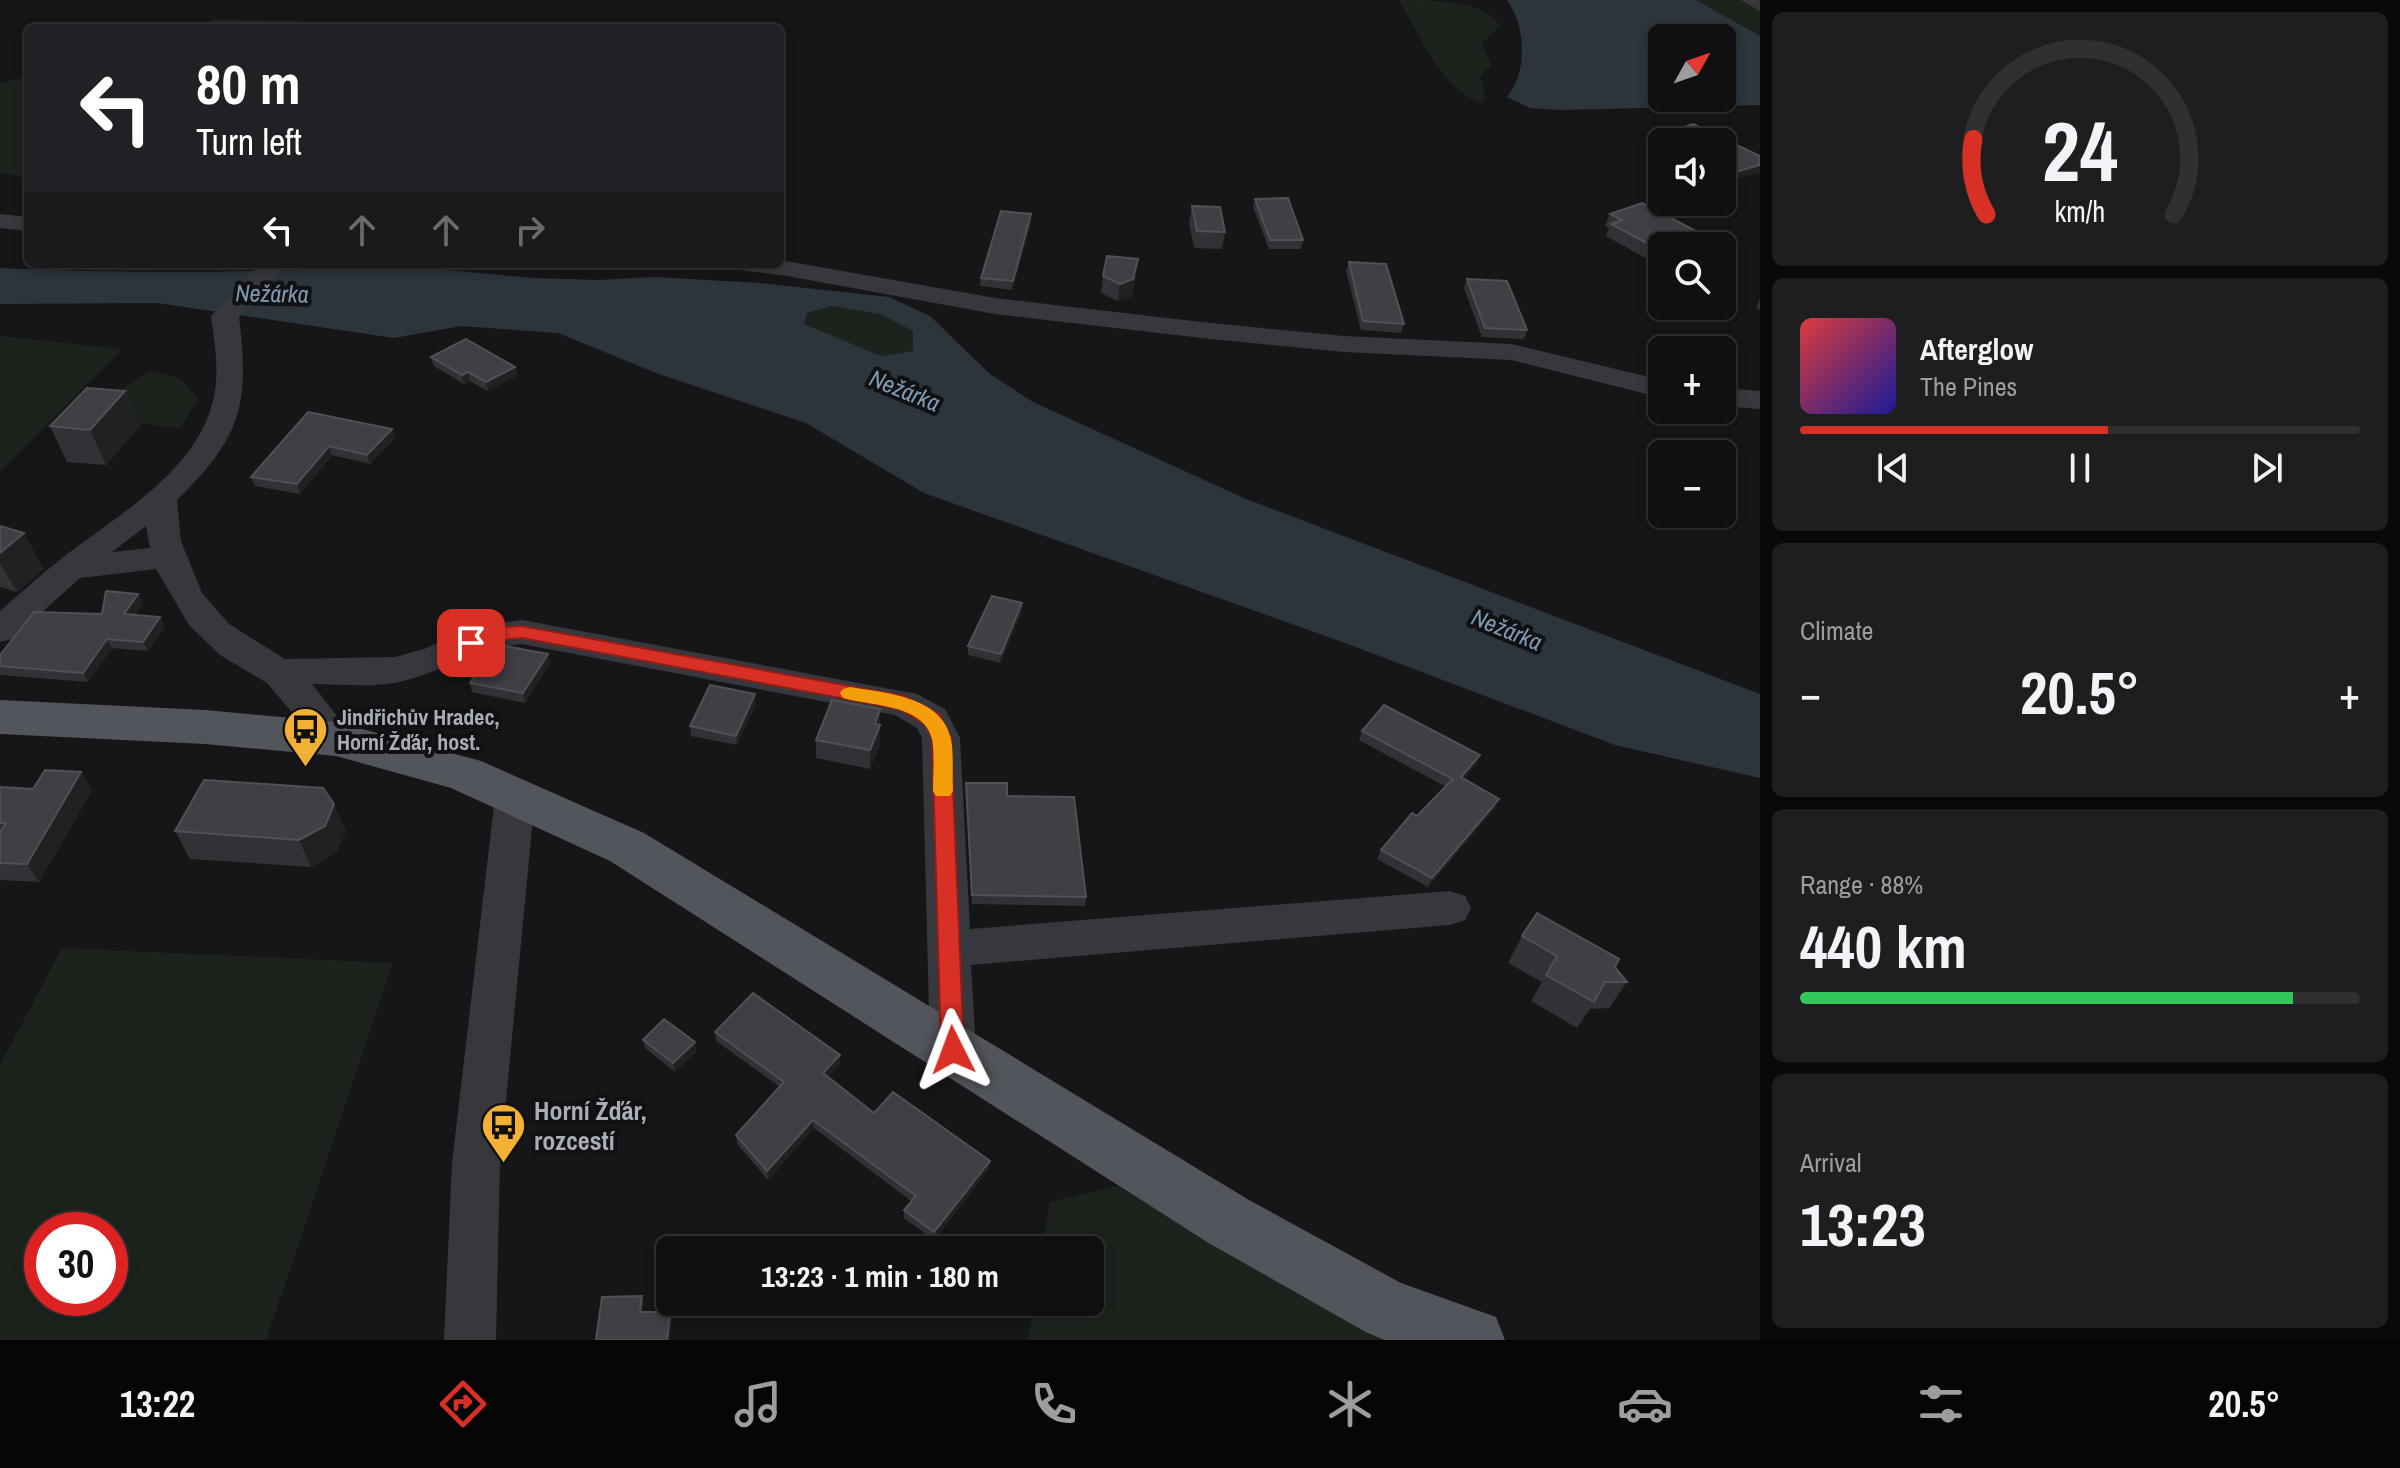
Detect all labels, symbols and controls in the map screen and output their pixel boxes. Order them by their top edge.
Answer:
north arrow [1648,24,1736,112]
map controls [1648,24,1736,528]
text: 80 m [196,46,301,121]
icon: left [64,56,168,160]
text: 24 [2042,94,2118,206]
text: Turn left [196,118,302,166]
button: sound [1648,128,1736,216]
text: km/h [2055,192,2105,231]
icon: left [256,208,300,252]
icon: ahead [340,208,384,252]
icon: ahead [424,208,468,252]
icon: right [508,208,552,252]
button: search [1648,232,1736,320]
water label: Nežárka [235,276,309,310]
text: Afterglow [1920,329,2033,369]
button: + [1648,336,1736,424]
water label: Nežárka [865,361,945,419]
text: The Pines [1920,369,2017,404]
button: − [1648,440,1736,528]
icon: previous [1871,446,1915,490]
icon: pause [2058,446,2102,490]
icon: next [2245,446,2289,490]
water label: Nežárka [1467,600,1547,658]
pin [437,609,505,677]
text: Climate [1800,613,1873,648]
icon: arrive [449,621,493,665]
text: 20.5° [2020,652,2140,733]
text: − [1800,663,1821,723]
text: + [2339,663,2360,723]
place label: Jindřichův Hradec, Horní Žďár, host. [337,702,499,757]
bus stop icon: Jindřichův Hradec, Horní Žďár, host. [282,706,330,769]
text: Range · 88% [1800,867,1923,902]
text: 440 km [1800,906,1967,987]
position arrow [911,1008,995,1092]
place label: Horní Žďár, rozcestí [534,1093,647,1158]
bus stop icon: Horní Žďár, rozcestí [479,1101,527,1164]
text: Arrival [1800,1145,1862,1180]
text: 13:23 [1800,1184,1926,1265]
speed limit sign: 30 [24,1212,128,1316]
text: 13:23 · 1 min · 180 m [761,1256,999,1296]
icon: directions [435,1376,491,1432]
icon: music [730,1376,786,1432]
icon: phone [1026,1376,1082,1432]
icon: climate [1322,1376,1378,1432]
icon: car [1617,1376,1673,1432]
icon: filters [1913,1376,1969,1432]
text: 13:22 [120,1380,195,1428]
text: 20.5° [2208,1380,2280,1428]

